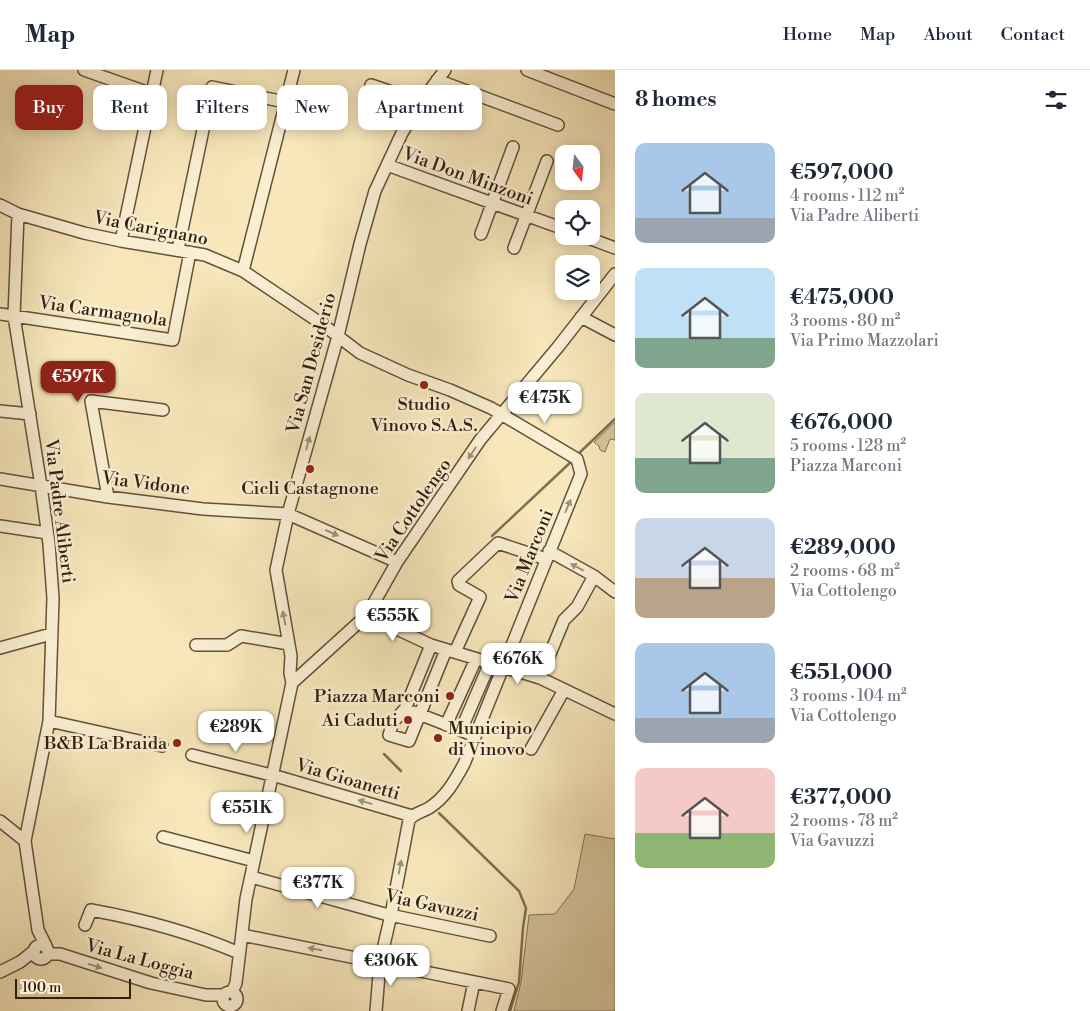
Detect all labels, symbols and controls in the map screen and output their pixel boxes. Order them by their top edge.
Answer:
text: Map [25,20,75,50]
text: Home [783,23,832,46]
text: Map [860,23,896,46]
text: About [924,23,973,46]
text: Contact [1001,23,1065,46]
chip: Buy [15,85,83,130]
chip: Rent [93,85,167,130]
chip: Filters [177,85,267,130]
chip: New [277,85,348,130]
chip: Apartment [358,85,482,130]
icon: filters [1042,86,1070,114]
text: 8 homes [635,87,717,113]
street label: Via Don Minzoni [399,142,536,211]
north arrow [555,145,600,190]
map controls [555,145,600,300]
text: €597,000 [790,160,894,186]
icon: home [675,163,735,223]
text: 4 rooms · 112 m² [790,186,904,206]
button: locate [555,200,600,245]
street label: Via Carignano [91,206,210,251]
text: Via Padre Aliberti [790,206,919,226]
button: layers [555,255,600,300]
text: €475,000 [790,285,894,311]
icon: home [675,288,735,348]
street label: Via San Desiderio [281,290,341,437]
street label: Via Carmagnola [36,291,170,332]
text: 3 rooms · 80 m² [790,311,900,331]
text: Via Primo Mazzolari [790,331,939,351]
pin: €597K [43,360,113,403]
text: €597K [52,367,104,387]
marker: Studio Vinovo S.A.S. [418,379,430,391]
pin: €475K [510,382,580,424]
text: €475K [519,388,571,408]
place label: Studio Vinovo S.A.S. [369,393,478,437]
text: €676,000 [790,410,893,436]
icon: home [675,413,735,473]
one-way arrow [304,435,312,450]
text: 5 rooms · 128 m² [790,436,906,456]
street label: Via Padre Aliberti [39,437,80,585]
one-way arrow [467,446,477,459]
street label: Via Cottolengo [370,454,457,567]
text: Piazza Marconi [790,456,902,476]
marker: Cicli Castagnone [304,463,316,475]
street label: Via Vidone [100,467,191,500]
place label: Cicli Castagnone [241,477,379,500]
one-way arrow [564,499,572,514]
street label: Via Marconi [500,506,559,607]
one-way arrow [325,530,339,538]
text: €289,000 [790,535,896,561]
icon: home [675,538,735,598]
text: 2 rooms · 68 m² [790,561,900,581]
one-way arrow [570,563,585,571]
text: Via Cottolengo [790,581,897,601]
pin: €555K [358,600,428,642]
text: €555K [366,606,420,626]
one-way arrow [280,609,288,625]
pin: €676K [483,642,553,685]
text: €676K [492,649,544,669]
text: €551,000 [790,660,892,686]
icon: home [675,663,735,723]
place label: Piazza Marconi [314,685,440,708]
text: 3 rooms · 104 m² [790,686,907,706]
marker: Piazza Marconi [444,690,456,702]
text: Via Cottolengo [790,706,897,726]
place label: Ai Caduti [321,709,398,732]
pin: €289K [201,710,271,753]
marker: Ai Caduti [402,714,414,726]
text: €289K [209,717,263,737]
place label: Municipio di Vinovo [448,717,532,761]
place label: B&B La Braida [43,732,168,755]
marker: Municipio di Vinovo [432,732,444,744]
marker: B&B La Braida [171,737,183,749]
street label: Via Gioanetti [292,753,403,805]
text: €377,000 [790,785,892,811]
icon: home [675,788,735,848]
pin: €551K [212,792,282,834]
text: €551K [222,798,272,818]
one-way arrow [358,798,373,806]
text: 2 rooms · 78 m² [790,811,898,831]
text: Via Gavuzzi [790,831,875,851]
one-way arrow [396,859,404,874]
pin: €377K [283,866,353,909]
text: €377K [292,873,344,893]
street label: Via Gavuzzi [382,884,481,927]
street label: Via La Loggia [82,934,197,985]
pin: €306K [356,944,426,987]
one-way arrow [307,945,322,953]
text: €306K [364,951,418,971]
one-way arrow [88,962,103,970]
scale bar [15,976,131,999]
text: 100 m [22,979,61,997]

